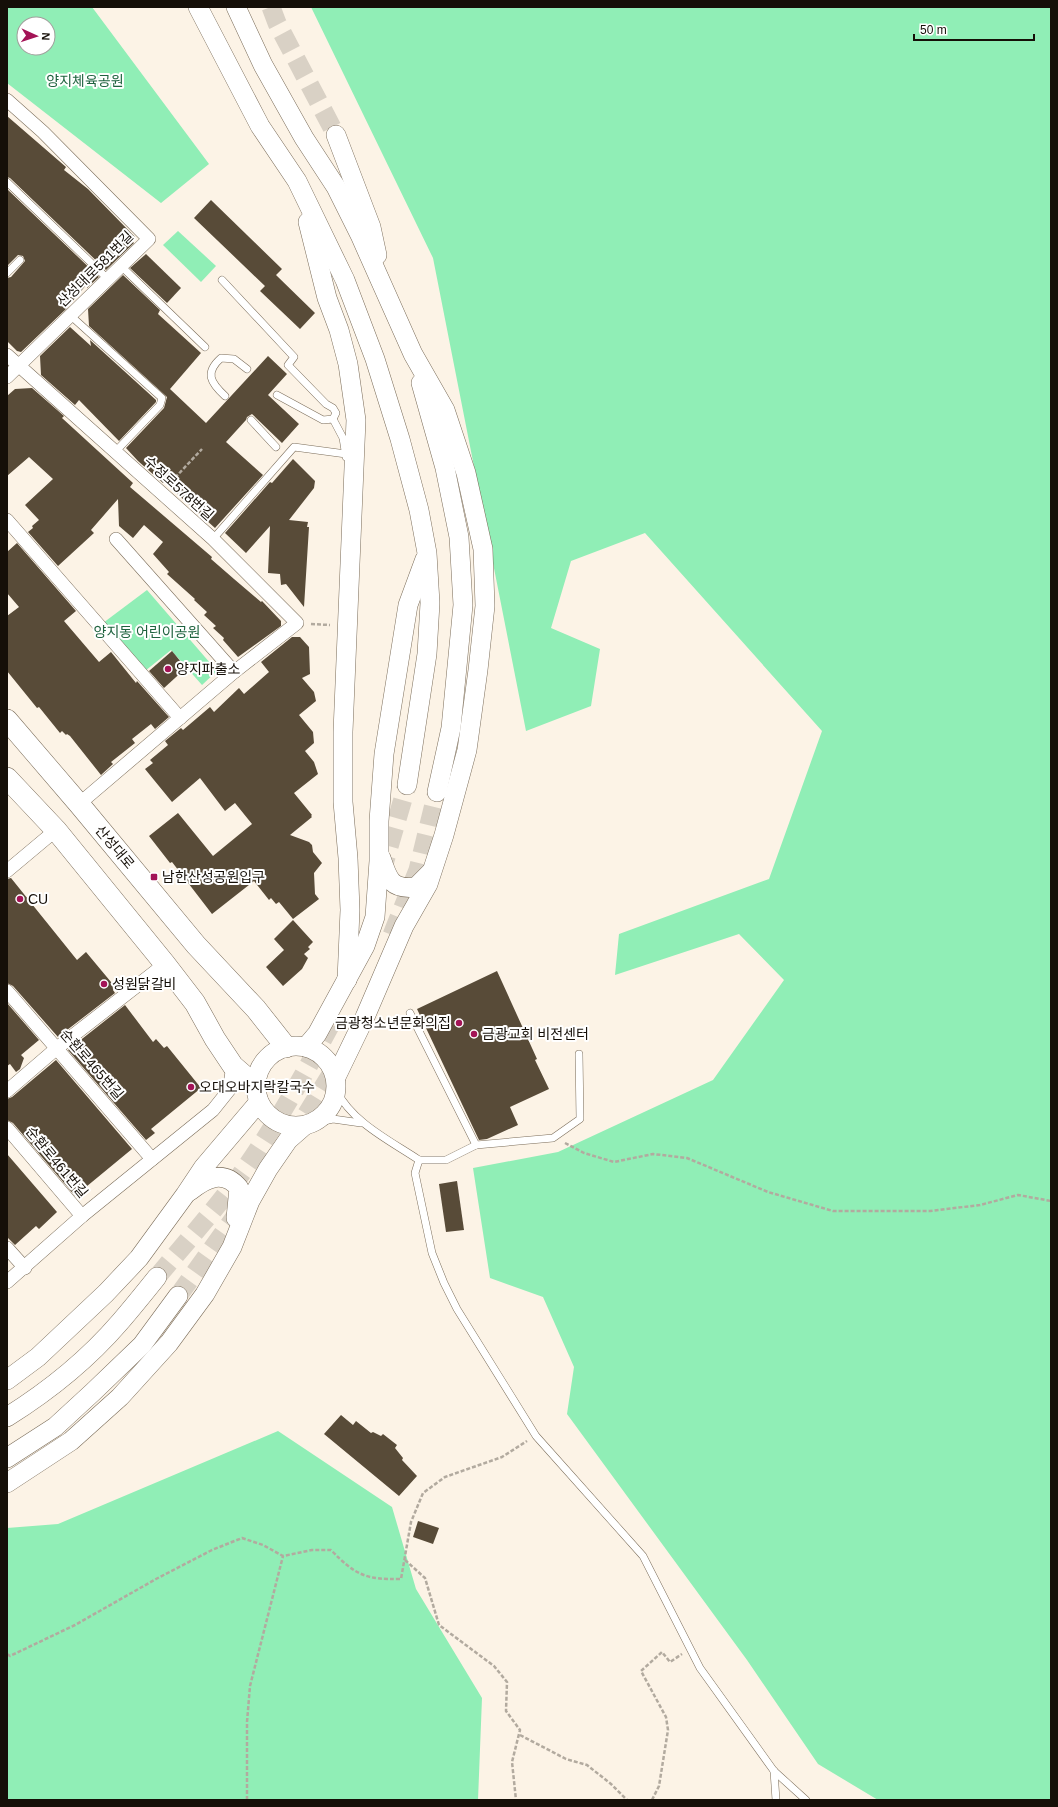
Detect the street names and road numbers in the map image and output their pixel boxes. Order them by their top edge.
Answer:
street label: 산성대로581번길 [54,228,136,310]
street label: 수정로578번길 [141,453,217,523]
street label: 산성대로 [92,822,138,872]
street label: 순환로465번길 [57,1026,127,1102]
street label: 순환로461번길 [23,1123,91,1201]

